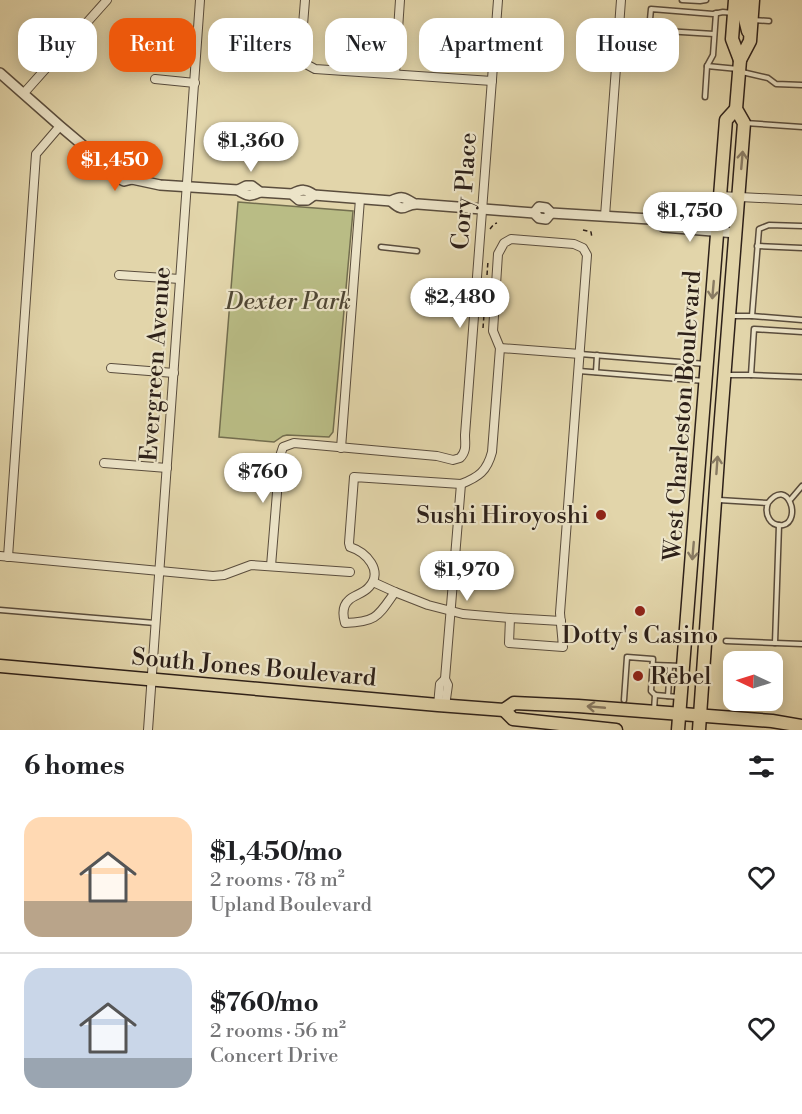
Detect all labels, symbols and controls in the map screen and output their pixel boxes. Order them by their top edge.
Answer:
chip: Buy [18,18,97,72]
chip: Rent [109,18,196,72]
chip: Filters [208,18,313,72]
chip: New [325,18,407,72]
chip: Apartment [419,18,564,72]
chip: House [576,18,679,72]
pin: $1,360 [202,122,300,173]
text: $1,360 [217,129,285,154]
street label: Cory Place [446,131,484,251]
pin: $1,450 [66,141,164,192]
text: $1,450 [81,148,149,173]
one-way arrow [737,151,748,171]
pin: $1,750 [641,192,739,243]
text: $1,750 [657,199,723,224]
street label: Evergreen Avenue [134,266,178,463]
street label: West Charleston Boulevard [658,269,708,563]
pin: $2,480 [411,278,509,329]
one-way arrow [707,279,718,299]
text: $2,480 [424,285,496,310]
park label: Dexter Park [224,287,351,317]
pin: $760 [227,453,299,504]
one-way arrow [712,456,723,476]
text: $760 [238,460,288,485]
place label: Sushi Hiroyoshi [416,501,589,531]
marker: Sushi Hiroyoshi [594,508,608,522]
one-way arrow [687,540,698,560]
pin: $1,970 [418,551,516,602]
text: $1,970 [434,558,500,583]
marker: Dotty's Casino [633,604,647,618]
place label: Dotty's Casino [562,621,718,651]
street label: South Jones Boulevard [130,642,378,694]
north arrow [723,651,783,711]
map controls [723,651,783,711]
place label: Rebel [650,662,711,692]
marker: Rebel [631,669,645,683]
one-way arrow [586,701,606,712]
text: 6 homes [24,750,125,782]
icon: filters [745,750,778,783]
text: $1,450/mo [210,836,343,868]
icon: home [72,841,144,913]
icon: heart [745,861,778,894]
text: 2 rooms · 78 m² [210,868,345,893]
text: Upland Boulevard [210,893,372,918]
text: $760/mo [210,987,319,1019]
icon: home [72,992,144,1064]
icon: heart [745,1012,778,1045]
text: 2 rooms · 56 m² [210,1019,346,1044]
text: Concert Drive [210,1044,338,1069]

